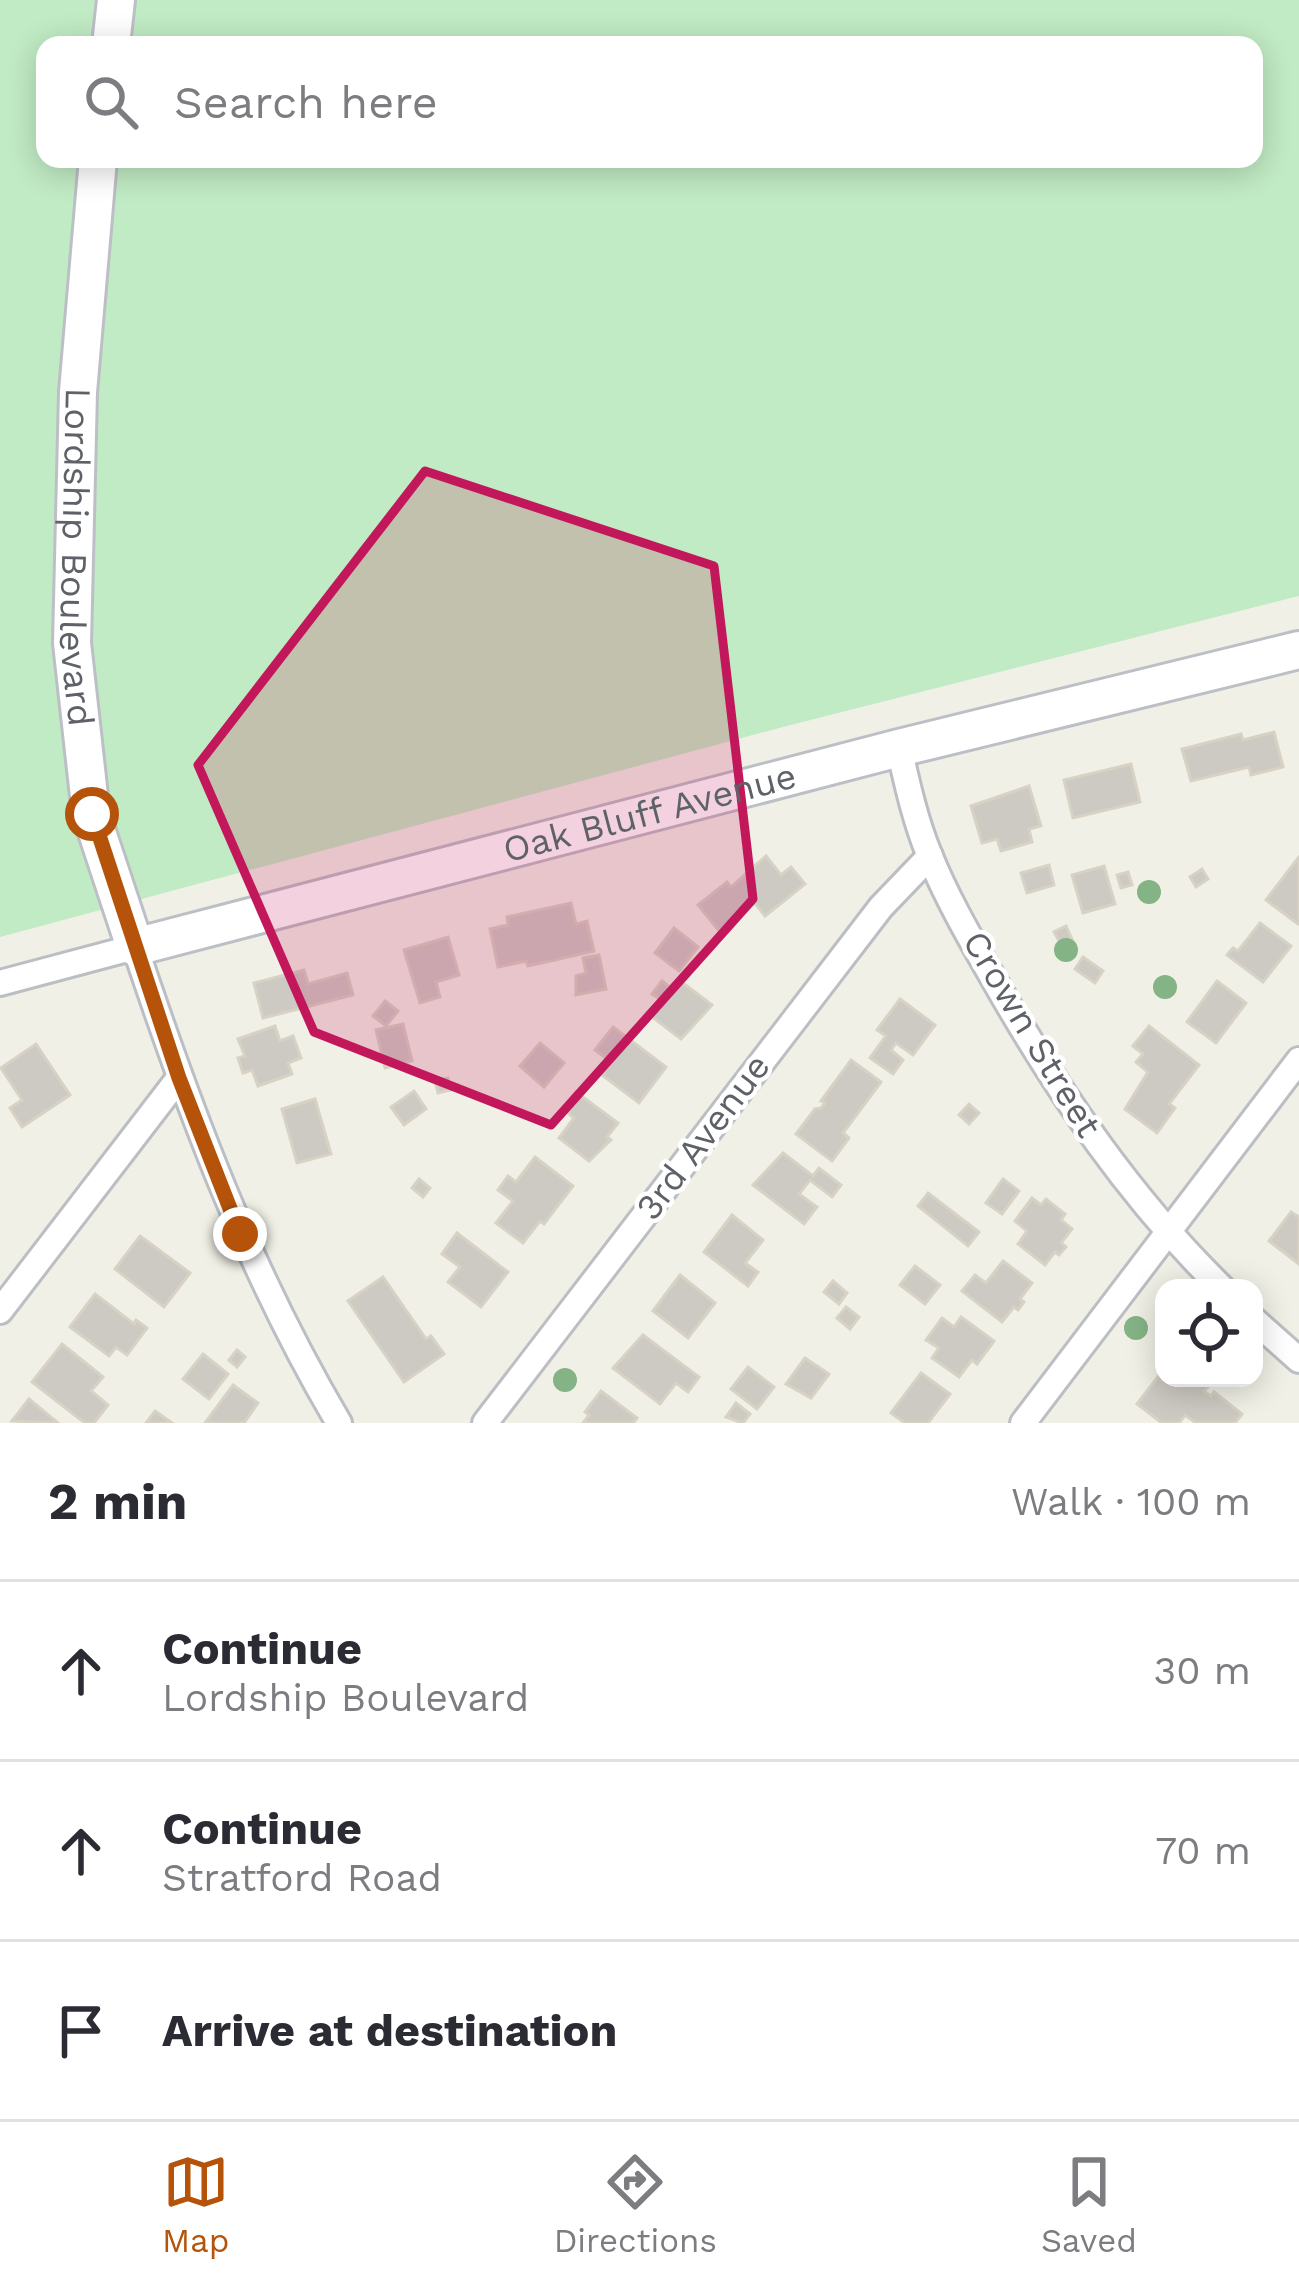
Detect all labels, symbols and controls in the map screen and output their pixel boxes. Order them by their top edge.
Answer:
search box [36,36,1263,168]
icon: search [78,69,144,135]
text: Search here [174,76,438,129]
street label: Lordship Boulevard [51,387,102,728]
street label: Oak Bluff Avenue [499,755,801,871]
route start [65,787,119,841]
street label: Crown Street [954,923,1110,1145]
street label: 3rd Avenue [627,1046,779,1228]
route end [213,1207,267,1261]
map controls [1155,1279,1263,1387]
button: locate [1155,1279,1263,1387]
text: 2 min [48,1472,187,1531]
text: Walk · 100 m [1011,1479,1251,1524]
text: Continue [162,1622,362,1675]
icon: ahead [48,1638,114,1704]
text: 30 m [1154,1648,1251,1693]
text: Lordship Boulevard [162,1675,529,1720]
text: Continue [162,1802,362,1855]
icon: ahead [48,1818,114,1884]
text: 70 m [1155,1828,1251,1873]
text: Stratford Road [162,1855,442,1900]
icon: arrive [48,1998,114,2064]
text: Arrive at destination [162,2004,617,2057]
tab: Map [162,2149,229,2260]
tab: Directions [554,2149,717,2260]
tab: Saved [1041,2149,1137,2260]

